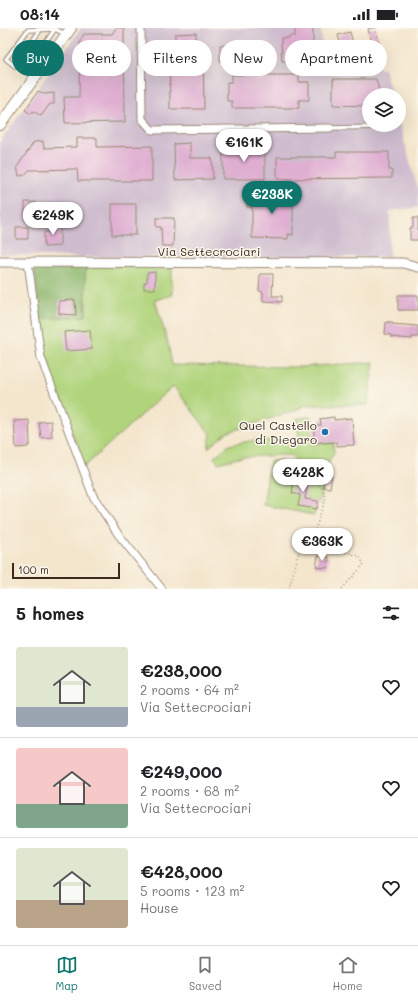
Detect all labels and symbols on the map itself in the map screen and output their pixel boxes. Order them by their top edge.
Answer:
pin: €161K [216,129,272,163]
pin: €238K [244,181,300,215]
pin: €249K [25,202,81,236]
street label: Via Settecrociari [158,243,260,259]
place label: Quel Castello di Diegaro [239,417,317,447]
marker: Quel Castello di Diegaro [320,427,330,437]
pin: €428K [275,459,331,493]
pin: €363K [294,528,350,562]
scale bar [12,561,120,580]

